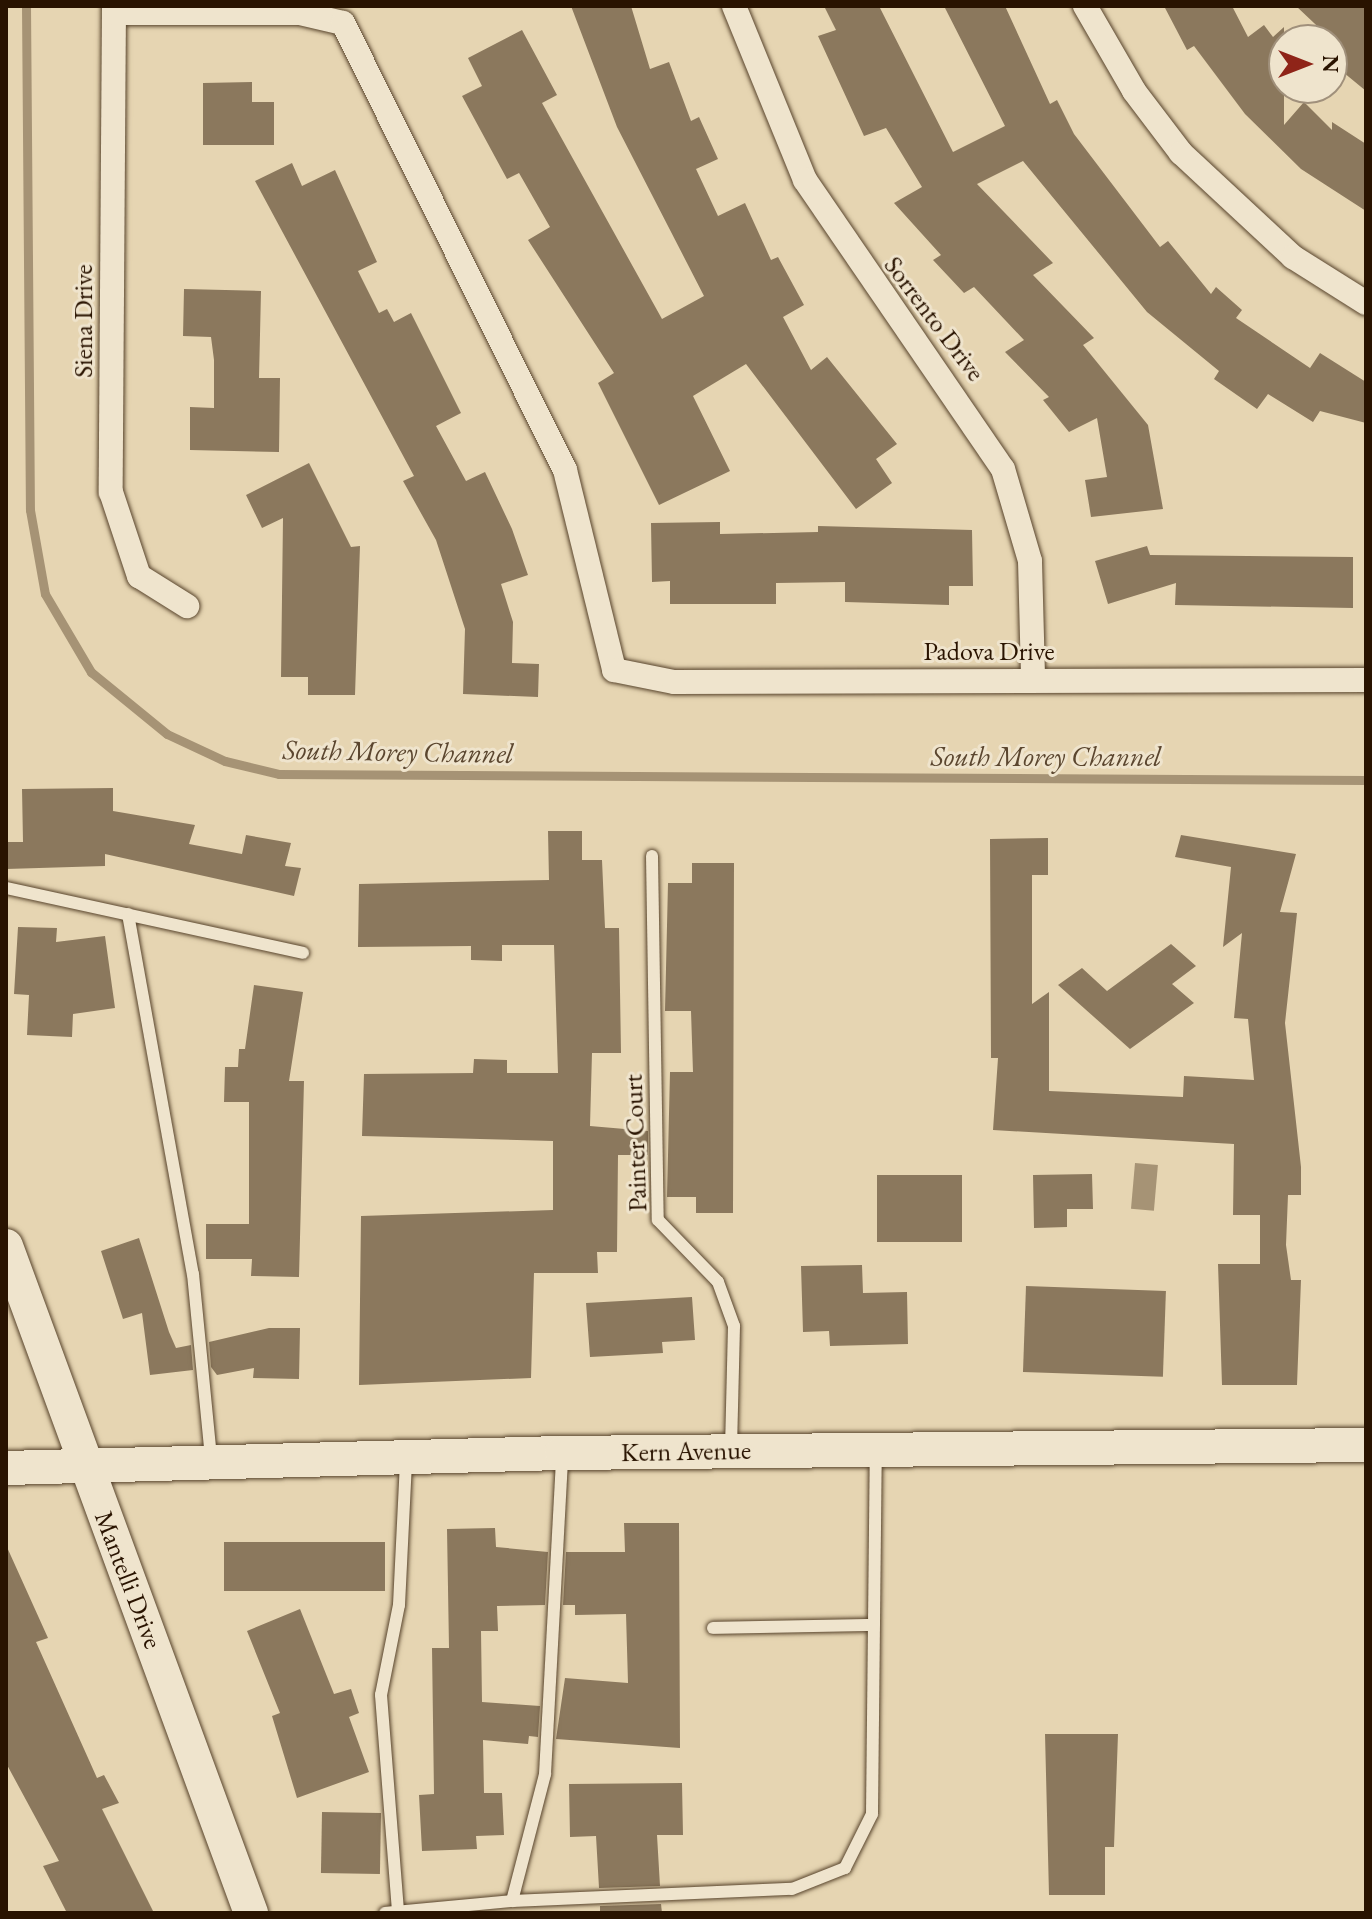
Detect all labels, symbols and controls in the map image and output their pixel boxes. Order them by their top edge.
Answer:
north arrow [1268,24,1348,104]
text: N [1316,55,1345,73]
street label: Sorrento Drive [877,251,991,387]
street label: Siena Drive [68,264,100,378]
street label: Padova Drive [923,636,1055,668]
water label: South Morey Channel [282,732,514,770]
water label: South Morey Channel [931,739,1161,773]
street label: Painter Court [618,1074,654,1212]
street label: Kern Avenue [621,1435,751,1469]
street label: Mantelli Drive [87,1507,169,1653]

